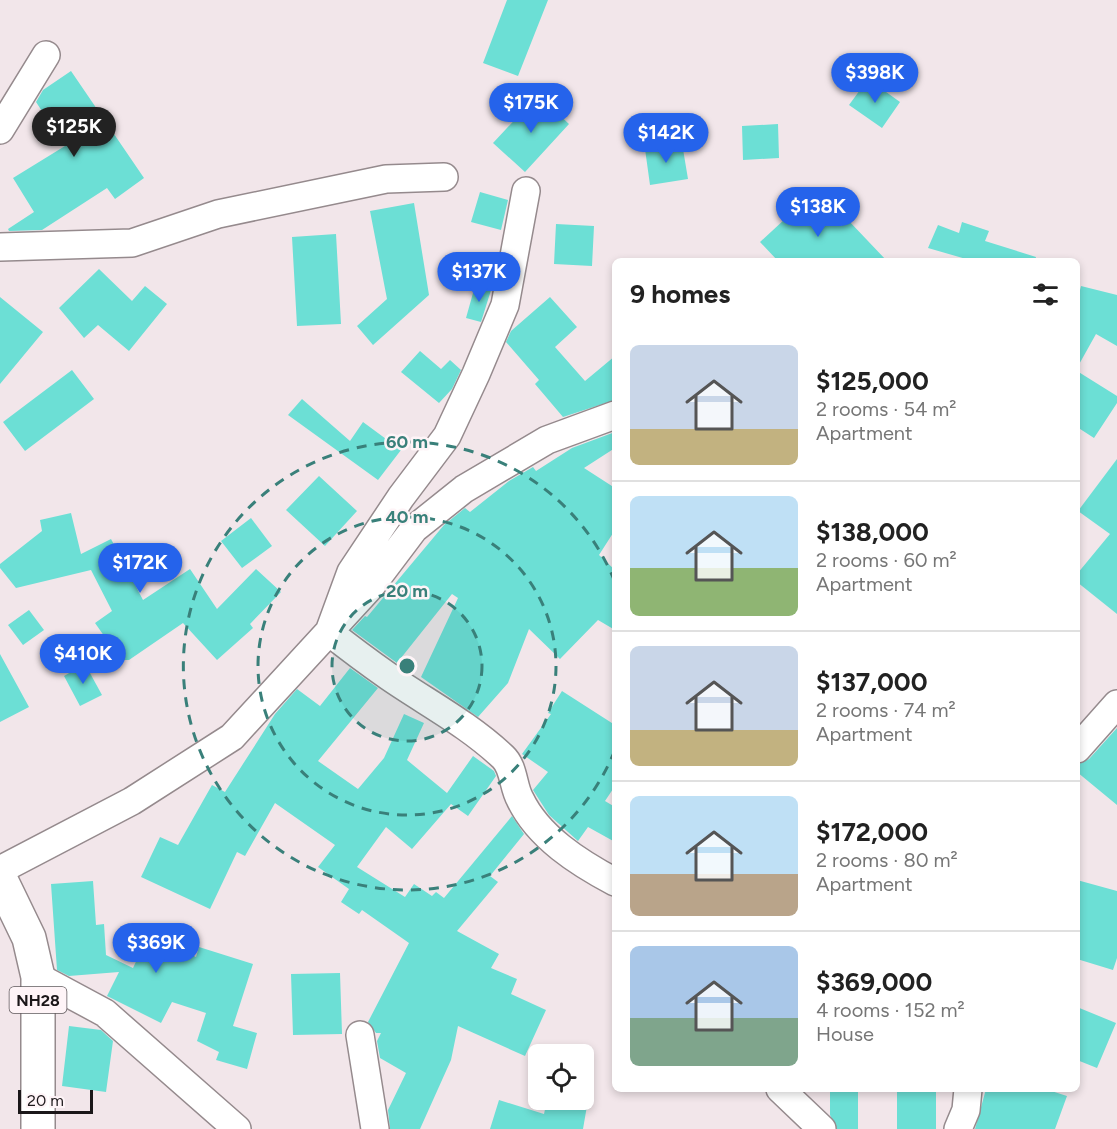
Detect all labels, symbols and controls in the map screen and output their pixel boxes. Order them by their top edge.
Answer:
pin: $398K [833,53,917,104]
text: $398K [845,60,905,84]
pin: $175K [489,83,573,134]
text: $175K [503,90,559,114]
pin: $125K [32,107,116,158]
pin: $142K [624,113,708,164]
text: $125K [46,114,102,138]
text: $142K [637,120,695,144]
pin: $138K [776,187,860,238]
text: $138K [790,194,846,218]
pin: $137K [437,252,521,303]
text: $137K [451,259,507,283]
text: 9 homes [630,278,730,310]
icon: filters [1029,278,1062,311]
text: $125,000 [816,365,929,397]
icon: home [678,369,750,441]
text: 2 rooms · 54 m² [816,397,956,421]
text: Apartment [816,421,913,445]
text: 60 m [386,431,428,453]
text: 40 m [385,506,429,528]
text: $138,000 [816,516,929,548]
icon: home [678,520,750,592]
pin: $172K [98,543,182,594]
text: 2 rooms · 60 m² [816,548,957,572]
text: $172K [112,550,168,574]
text: Apartment [816,572,913,596]
text: 20 m [386,580,428,602]
pin: $410K [41,634,125,685]
text: $410K [54,641,112,665]
centre of rings [397,656,417,676]
text: $137,000 [816,666,928,698]
icon: home [678,670,750,742]
text: 2 rooms · 74 m² [816,698,956,722]
text: Apartment [816,722,913,746]
text: $172,000 [816,816,928,848]
icon: home [678,820,750,892]
text: 2 rooms · 80 m² [816,848,958,872]
text: Apartment [816,872,913,896]
pin: $369K [114,923,198,974]
text: $369K [127,930,185,954]
text: $369,000 [816,966,932,998]
icon: home [678,970,750,1042]
road number: NH28 [9,987,66,1013]
text: 4 rooms · 152 m² [816,998,965,1022]
text: House [816,1022,874,1046]
map controls [528,1044,594,1110]
button: locate [528,1044,594,1110]
scale bar [18,1087,93,1114]
text: 20 m [27,1091,64,1110]

